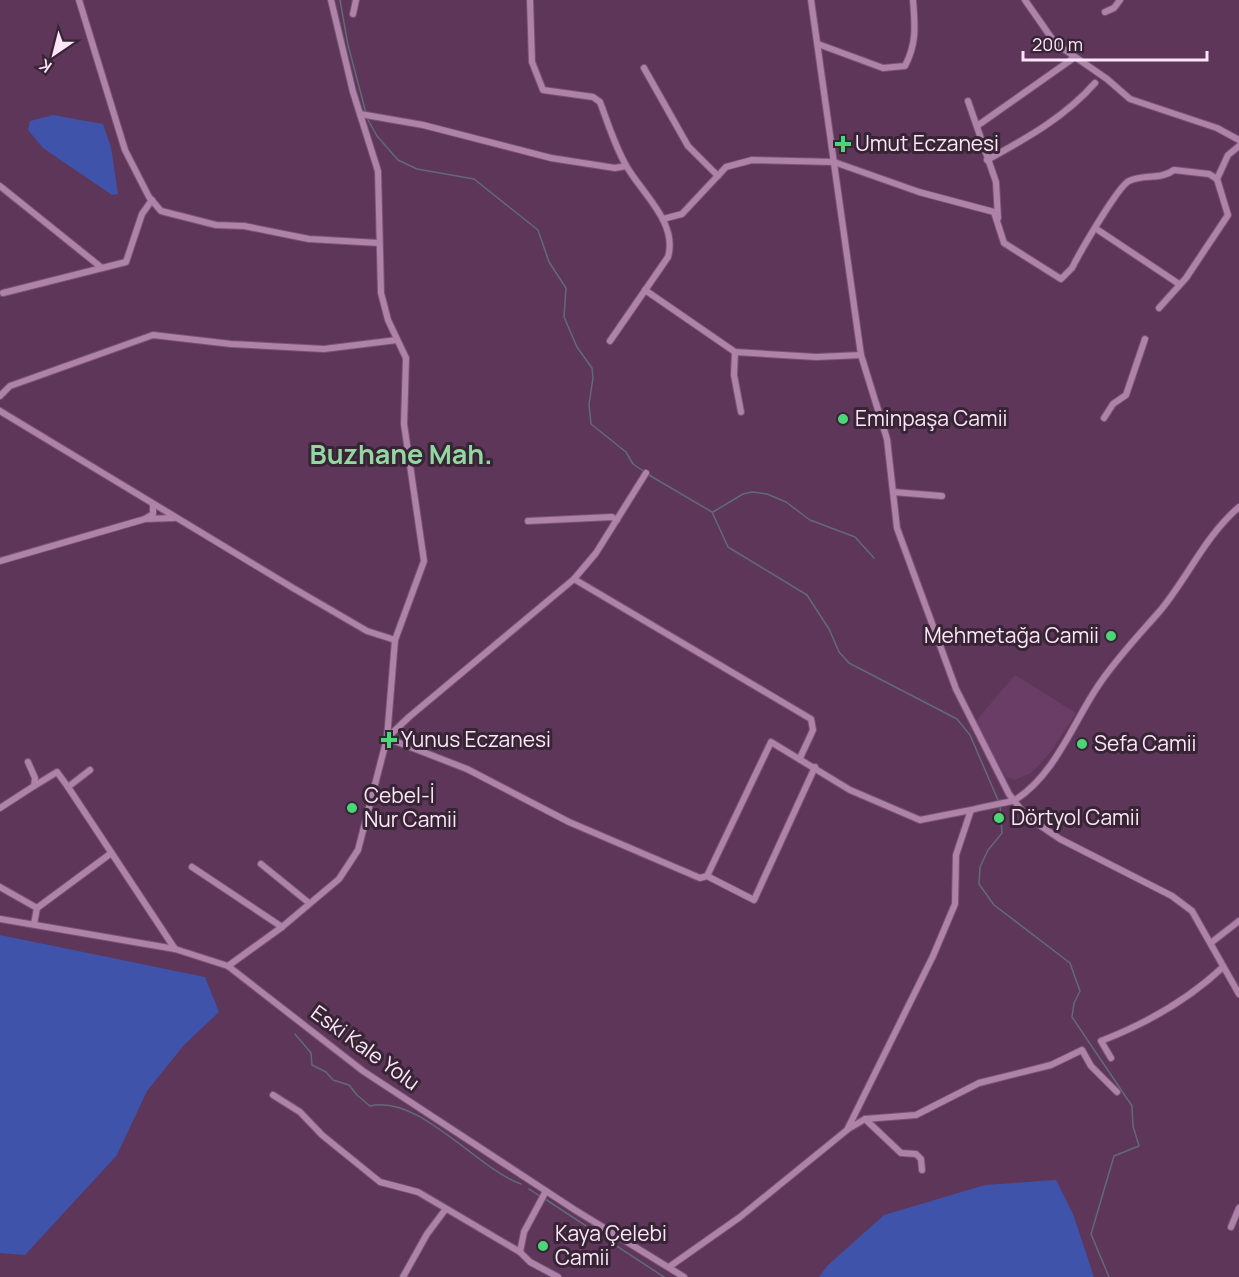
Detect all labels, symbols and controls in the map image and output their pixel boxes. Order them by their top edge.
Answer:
north arrow [24,24,84,84]
scale bar [1023,24,1208,62]
text: 200 m [1032,32,1083,56]
text: K [34,54,56,78]
place label: Umut Eczanesi [855,129,999,157]
marker: Umut Eczanesi [836,137,850,151]
place label: Eminpaşa Camii [855,404,1007,432]
marker: Eminpaşa Camii [836,412,850,426]
district label: Buzhane Mah. [310,435,492,472]
place label: Mehmetağa Camii [924,621,1099,649]
marker: Mehmetağa Camii [1104,629,1118,643]
place label: Yunus Eczanesi [401,725,551,753]
place label: Sefa Camii [1094,729,1197,757]
marker: Yunus Eczanesi [382,733,396,747]
marker: Sefa Camii [1075,737,1089,751]
place label: Cebel-İ Nur Camii [364,781,457,833]
marker: Cebel-İ Nur Camii [345,801,359,815]
place label: Dörtyol Camii [1011,803,1140,831]
marker: Dörtyol Camii [992,811,1006,825]
street label: Eski Kale Yolu [306,998,426,1096]
place label: Kaya Çelebi Camii [555,1219,667,1271]
marker: Kaya Çelebi Camii [536,1239,550,1253]

